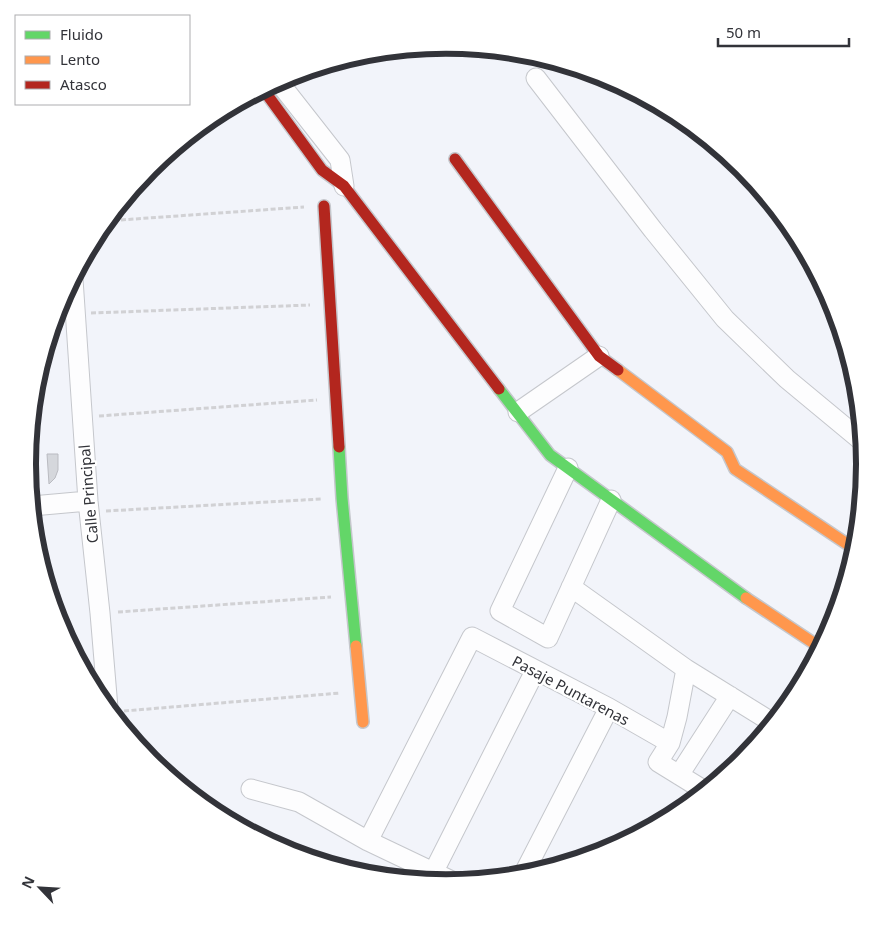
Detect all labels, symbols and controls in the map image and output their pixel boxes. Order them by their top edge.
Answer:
legend [15,15,190,105]
scale bar [718,15,849,47]
text: 50 m [726,22,761,42]
text: Fluido [60,24,103,44]
text: Lento [60,49,100,69]
text: Atasco [60,74,107,94]
street label: Calle Principal [74,444,102,544]
street label: Pasaje Puntarenas [509,651,633,729]
north arrow [15,863,65,913]
text: N [17,873,39,891]

